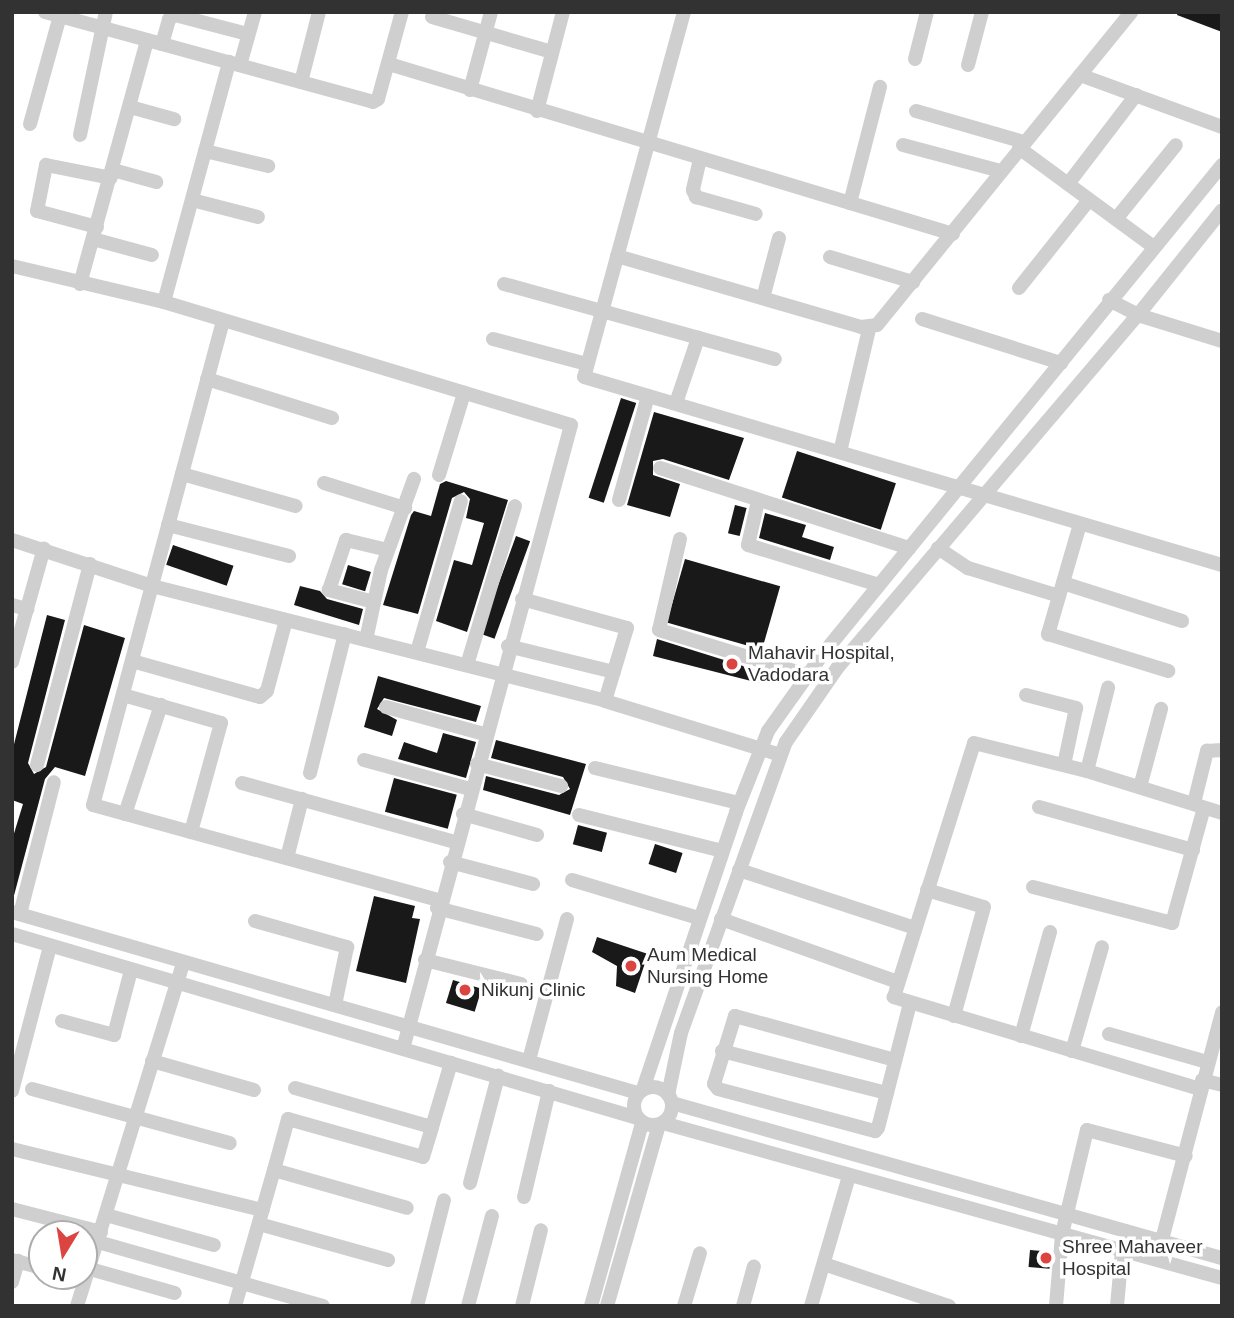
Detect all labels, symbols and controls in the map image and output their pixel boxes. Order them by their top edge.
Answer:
place label: Mahavir Hospital, Vadodara [748,642,895,686]
marker: Mahavir Hospital, Vadodara [722,654,742,674]
place label: Aum Medical Nursing Home [647,944,768,988]
marker: Aum Medical Nursing Home [621,956,641,976]
place label: Nikunj Clinic [481,979,586,1001]
marker: Nikunj Clinic [455,980,475,1000]
north arrow [28,1220,98,1290]
place label: Shree Mahaveer Hospital [1062,1236,1202,1280]
marker: Shree Mahaveer Hospital [1036,1248,1056,1268]
text: N [51,1263,68,1286]

